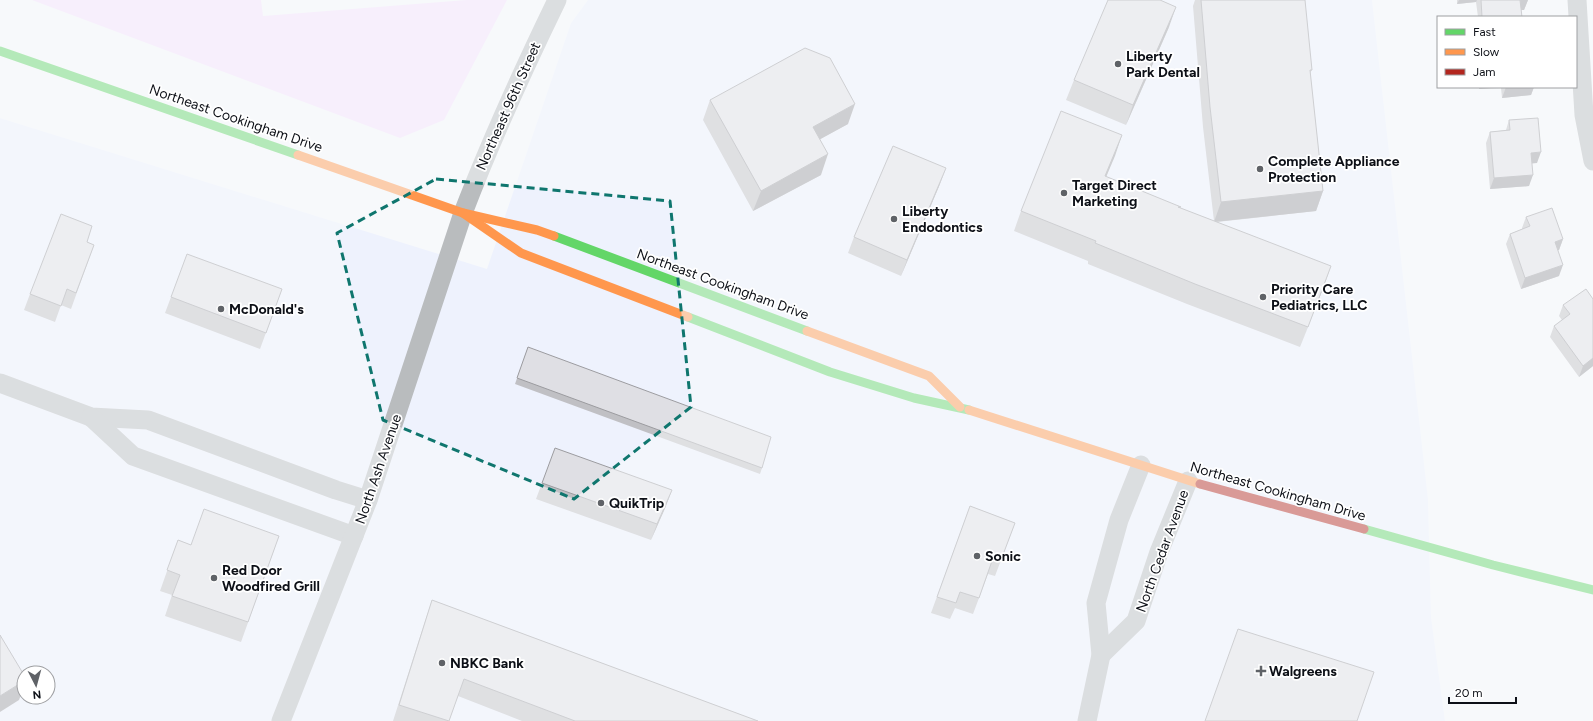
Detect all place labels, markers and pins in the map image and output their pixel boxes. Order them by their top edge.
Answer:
place label: Liberty Park Dental [1126,48,1200,81]
marker: Liberty Park Dental [1113,59,1123,69]
place label: Complete Appliance Protection [1268,153,1400,186]
marker: Complete Appliance Protection [1255,164,1265,174]
place label: Target Direct Marketing [1072,177,1157,210]
marker: Target Direct Marketing [1059,188,1069,198]
place label: Liberty Endodontics [902,203,983,236]
marker: Liberty Endodontics [889,214,899,224]
place label: Priority Care Pediatrics, LLC [1271,281,1367,314]
marker: Priority Care Pediatrics, LLC [1258,292,1268,302]
place label: McDonald's [229,301,304,318]
marker: McDonald's [216,304,226,314]
place label: QuikTrip [609,495,664,512]
marker: QuikTrip [596,498,606,508]
place label: Sonic [985,548,1021,565]
marker: Sonic [972,551,982,561]
place label: Red Door Woodfired Grill [222,562,320,595]
marker: Red Door Woodfired Grill [209,573,219,583]
place label: NBKC Bank [450,655,524,672]
marker: NBKC Bank [437,658,447,668]
place label: Walgreens [1269,663,1337,680]
marker: Walgreens [1256,666,1266,676]

